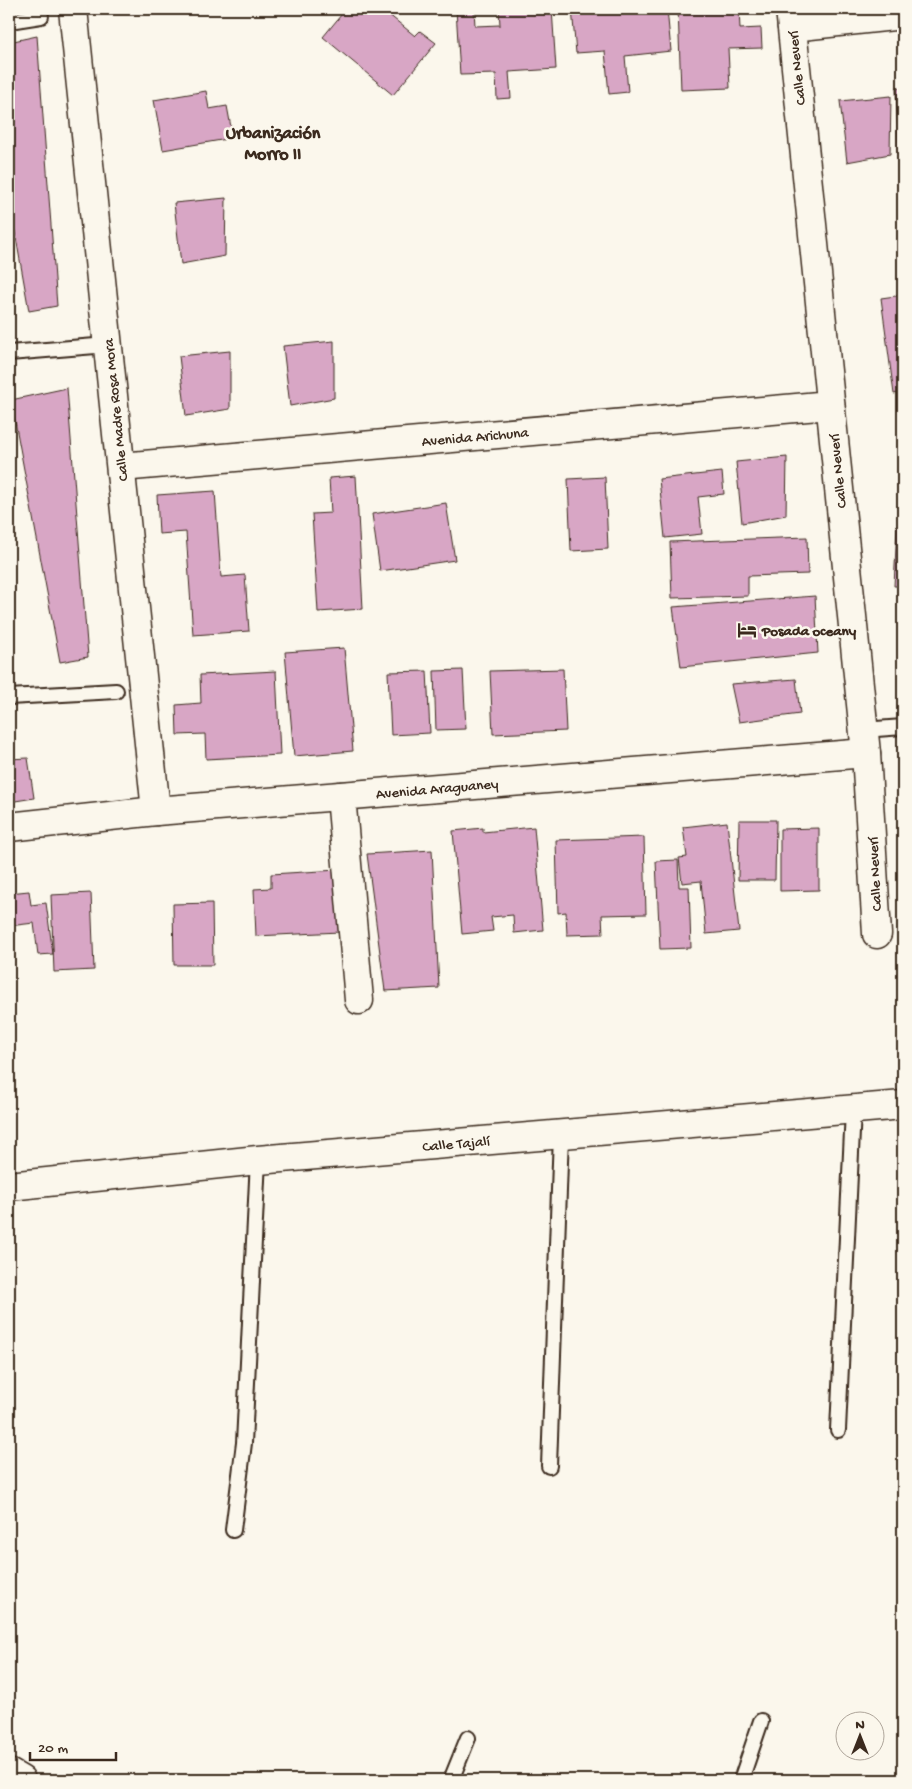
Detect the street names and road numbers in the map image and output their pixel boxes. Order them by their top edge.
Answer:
street label: Calle Neverí [785,29,811,106]
street label: Calle Madre Rosa Mora [100,337,133,482]
street label: Avenida Arichuna [421,424,530,452]
street label: Calle Neverí [826,432,852,509]
street label: Avenida Araguaney [375,776,500,804]
street label: Calle Neverí [865,835,887,912]
street label: Calle Tajalí [422,1133,491,1157]

